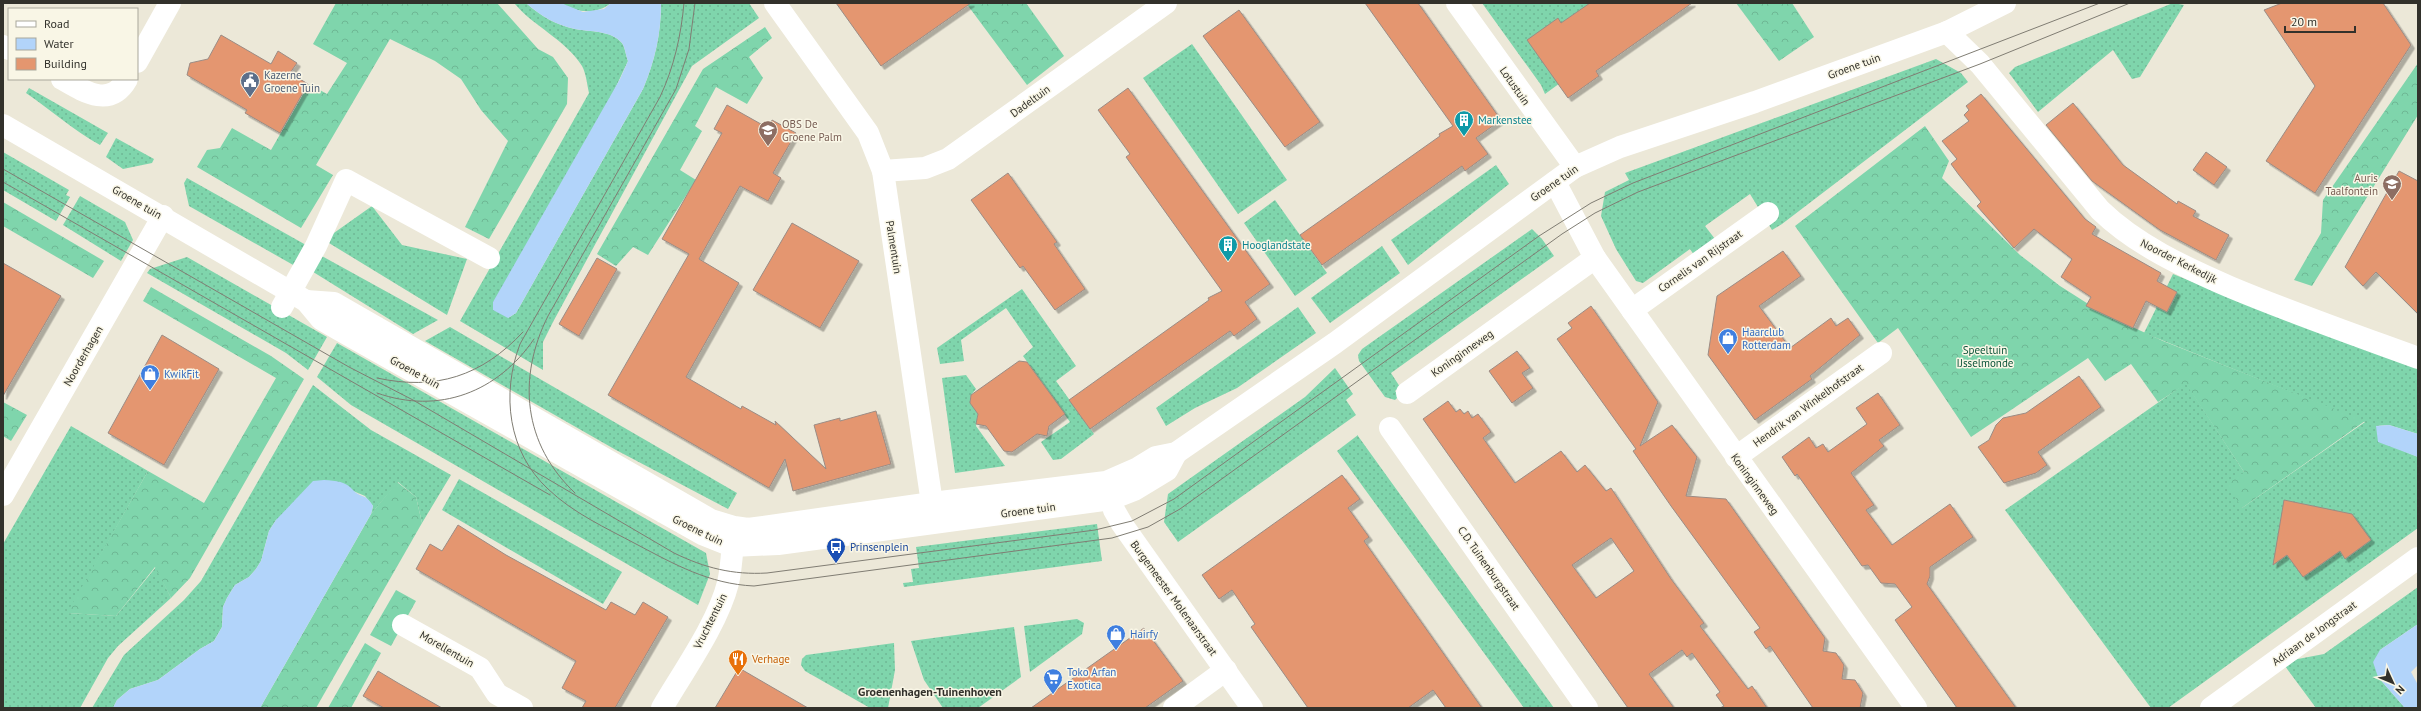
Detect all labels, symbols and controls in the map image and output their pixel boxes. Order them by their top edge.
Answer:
legend [8,8,138,80]
scale bar [2285,8,2355,34]
text: 20 m [2291,14,2317,29]
text: Road [44,16,69,31]
text: Water [44,36,74,51]
street label: Groene tuin [1826,50,1882,82]
text: Building [44,56,87,71]
street label: Lotustuin [1497,64,1533,108]
place label: Kazerne Groene Tuin [264,68,320,95]
public building icon: Kazerne Groene Tuin [239,70,261,98]
street label: Dadeltuin [1007,82,1053,120]
building icon: Markenstee [1453,109,1475,137]
place label: Markenstee [1478,113,1532,127]
place label: OBS De Groene Palm [782,117,842,144]
school or university icon: OBS De Groene Palm [757,119,779,147]
street label: Groene tuin [1527,161,1581,205]
place label: Auris Taalfontein [2325,171,2378,198]
school or university icon: Auris Taalfontein [2381,173,2403,201]
street label: Groene tuin [110,182,164,222]
street label: Palmentuin [883,219,905,275]
street label: Cornelis van Rijstraat [1655,227,1745,295]
building icon: Hooglandstate [1217,234,1239,262]
street label: Noorder Kerkedijk [2138,236,2220,287]
place label: Hooglandstate [1242,238,1311,252]
street label: Noorderhagen [60,323,106,389]
place label: Haarclub Rotterdam [1742,325,1791,352]
street label: Koninginneweg [1428,326,1496,380]
shop icon: Haarclub Rotterdam [1717,327,1739,355]
park label: Speeltuin IJsselmonde [1957,343,2014,370]
street label: Groene tuin [387,353,443,391]
street label: Hendrik van Winkelhofstraat [1750,360,1866,450]
shop icon: KwikFit [139,363,161,391]
place label: KwikFit [164,367,199,381]
street label: Koninginneweg [1728,450,1782,518]
street label: Groene tuin [1000,499,1056,521]
street label: Groene tuin [670,512,726,548]
street label: C.D. Tuinenburgstraat [1455,523,1523,613]
bus stop icon: Prinsenplein [825,536,847,564]
street label: Burgemeester Molenaarstraat [1128,538,1221,659]
place label: Prinsenplein [850,540,908,554]
street label: Vruchtentuin [690,591,730,652]
street label: Adriaan de Jongstraat [2269,597,2359,668]
shop icon: Hairfy [1105,623,1127,651]
place label: Hairfy [1130,627,1159,641]
street label: Morellentuin [417,628,477,670]
restaurant icon: Verhage [727,648,749,676]
place label: Verhage [751,652,790,666]
north arrow [2373,663,2413,703]
place label: Toko Arfan Exotica [1067,665,1116,692]
supermarket icon: Toko Arfan Exotica [1042,667,1064,695]
text: N [2393,682,2408,697]
district label: Groenenhagen-Tuinenhoven [858,684,1002,699]

